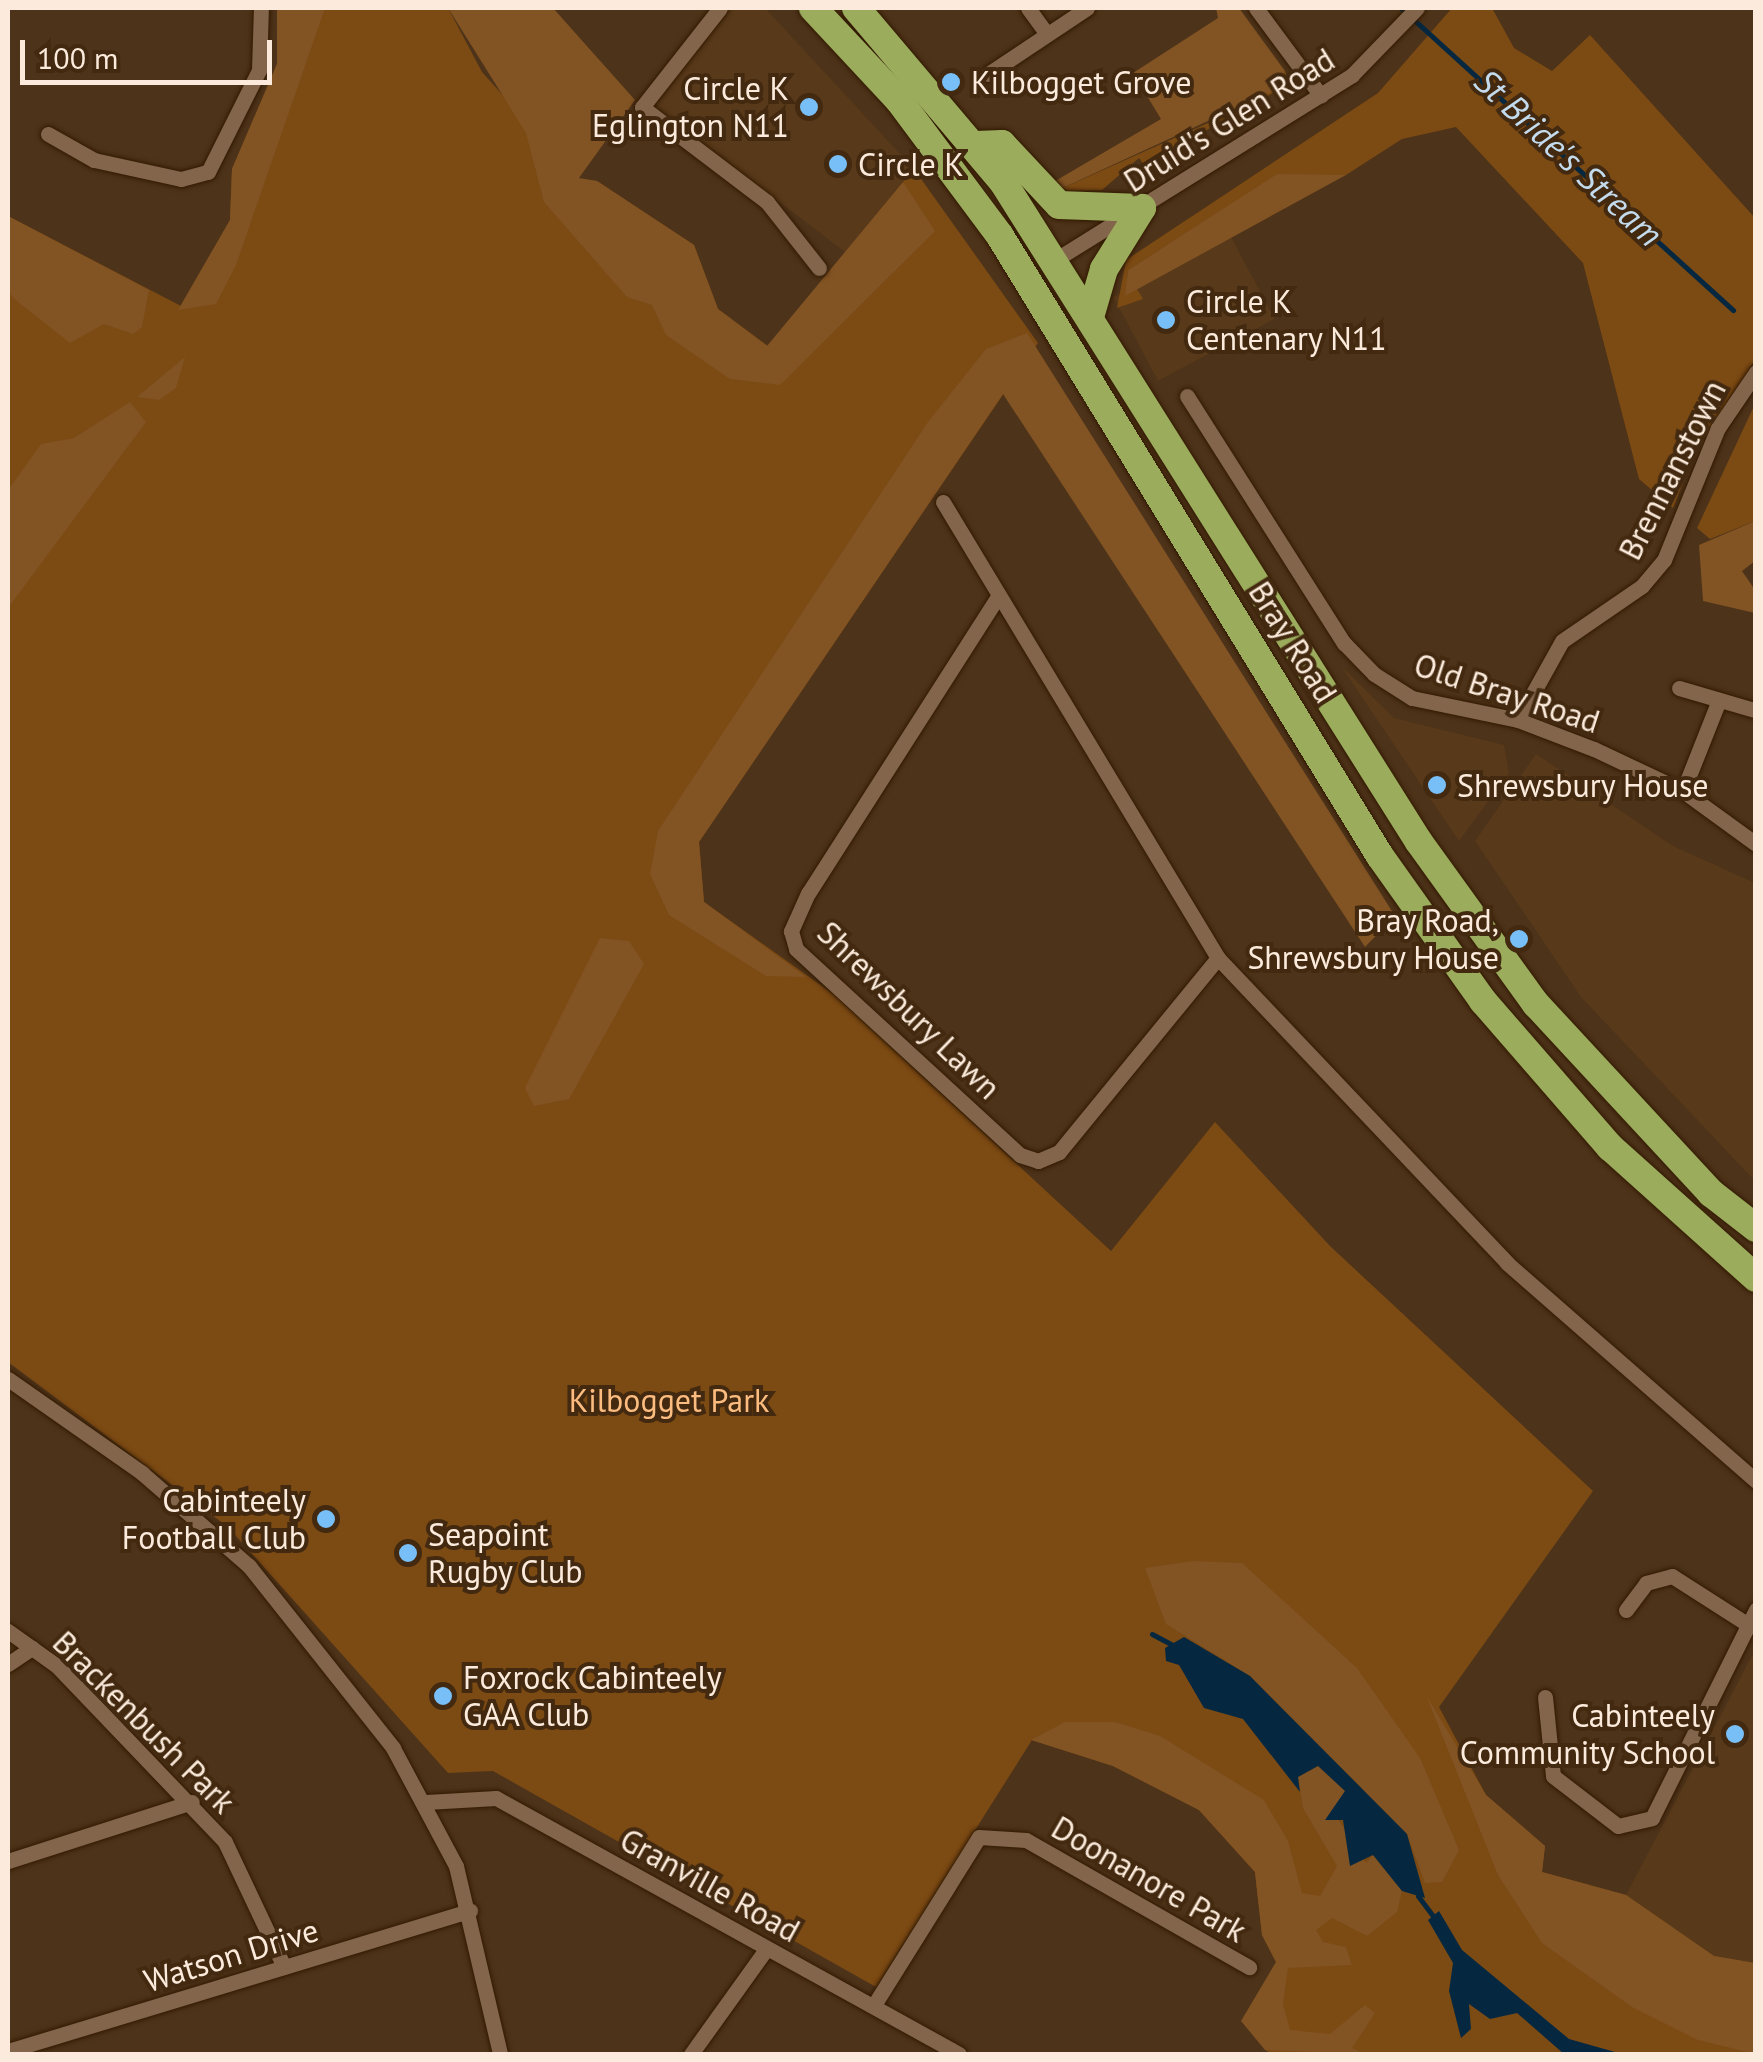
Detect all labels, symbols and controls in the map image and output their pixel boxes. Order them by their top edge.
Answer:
scale bar [25,20,278,82]
text: 100 m [37,38,118,77]
street label: Druid's Glen Road [1117,40,1341,200]
water label: St Bride's Stream [1467,59,1671,255]
place label: Kilbogget Grove [971,63,1191,101]
place label: Circle K Eglington N11 [592,70,789,145]
marker: Kilbogget Grove [940,71,962,93]
marker: Circle K Eglington N11 [798,96,820,118]
place label: Circle K [858,145,964,183]
marker: Circle K [827,153,849,175]
place label: Circle K Centenary N11 [1186,283,1388,358]
marker: Circle K Centenary N11 [1155,309,1177,331]
street label: Brennanstown [1610,374,1734,566]
street label: Bray Road [1241,574,1345,710]
street label: Old Bray Road [1409,645,1605,741]
place label: Shrewsbury House [1457,766,1710,804]
marker: Shrewsbury House [1426,774,1448,796]
place label: Bray Road, Shrewsbury House [1246,902,1499,977]
street label: Shrewsbury Lawn [809,913,1009,1107]
marker: Bray Road, Shrewsbury House [1508,928,1530,950]
park label: Kilbogget Park [569,1381,769,1419]
place label: Cabinteely Football Club [122,1482,306,1557]
marker: Cabinteely Football Club [315,1508,337,1530]
place label: Seapoint Rugby Club [428,1516,584,1591]
marker: Seapoint Rugby Club [397,1542,419,1564]
street label: Brackenbush Park [45,1623,243,1821]
place label: Foxrock Cabinteely GAA Club [463,1659,723,1734]
marker: Foxrock Cabinteely GAA Club [432,1685,454,1707]
place label: Cabinteely Community School [1459,1697,1715,1772]
marker: Cabinteely Community School [1724,1723,1746,1745]
street label: Doonanore Park [1045,1808,1253,1950]
street label: Granville Road [614,1820,806,1950]
street label: Watson Drive [139,1910,323,2000]

